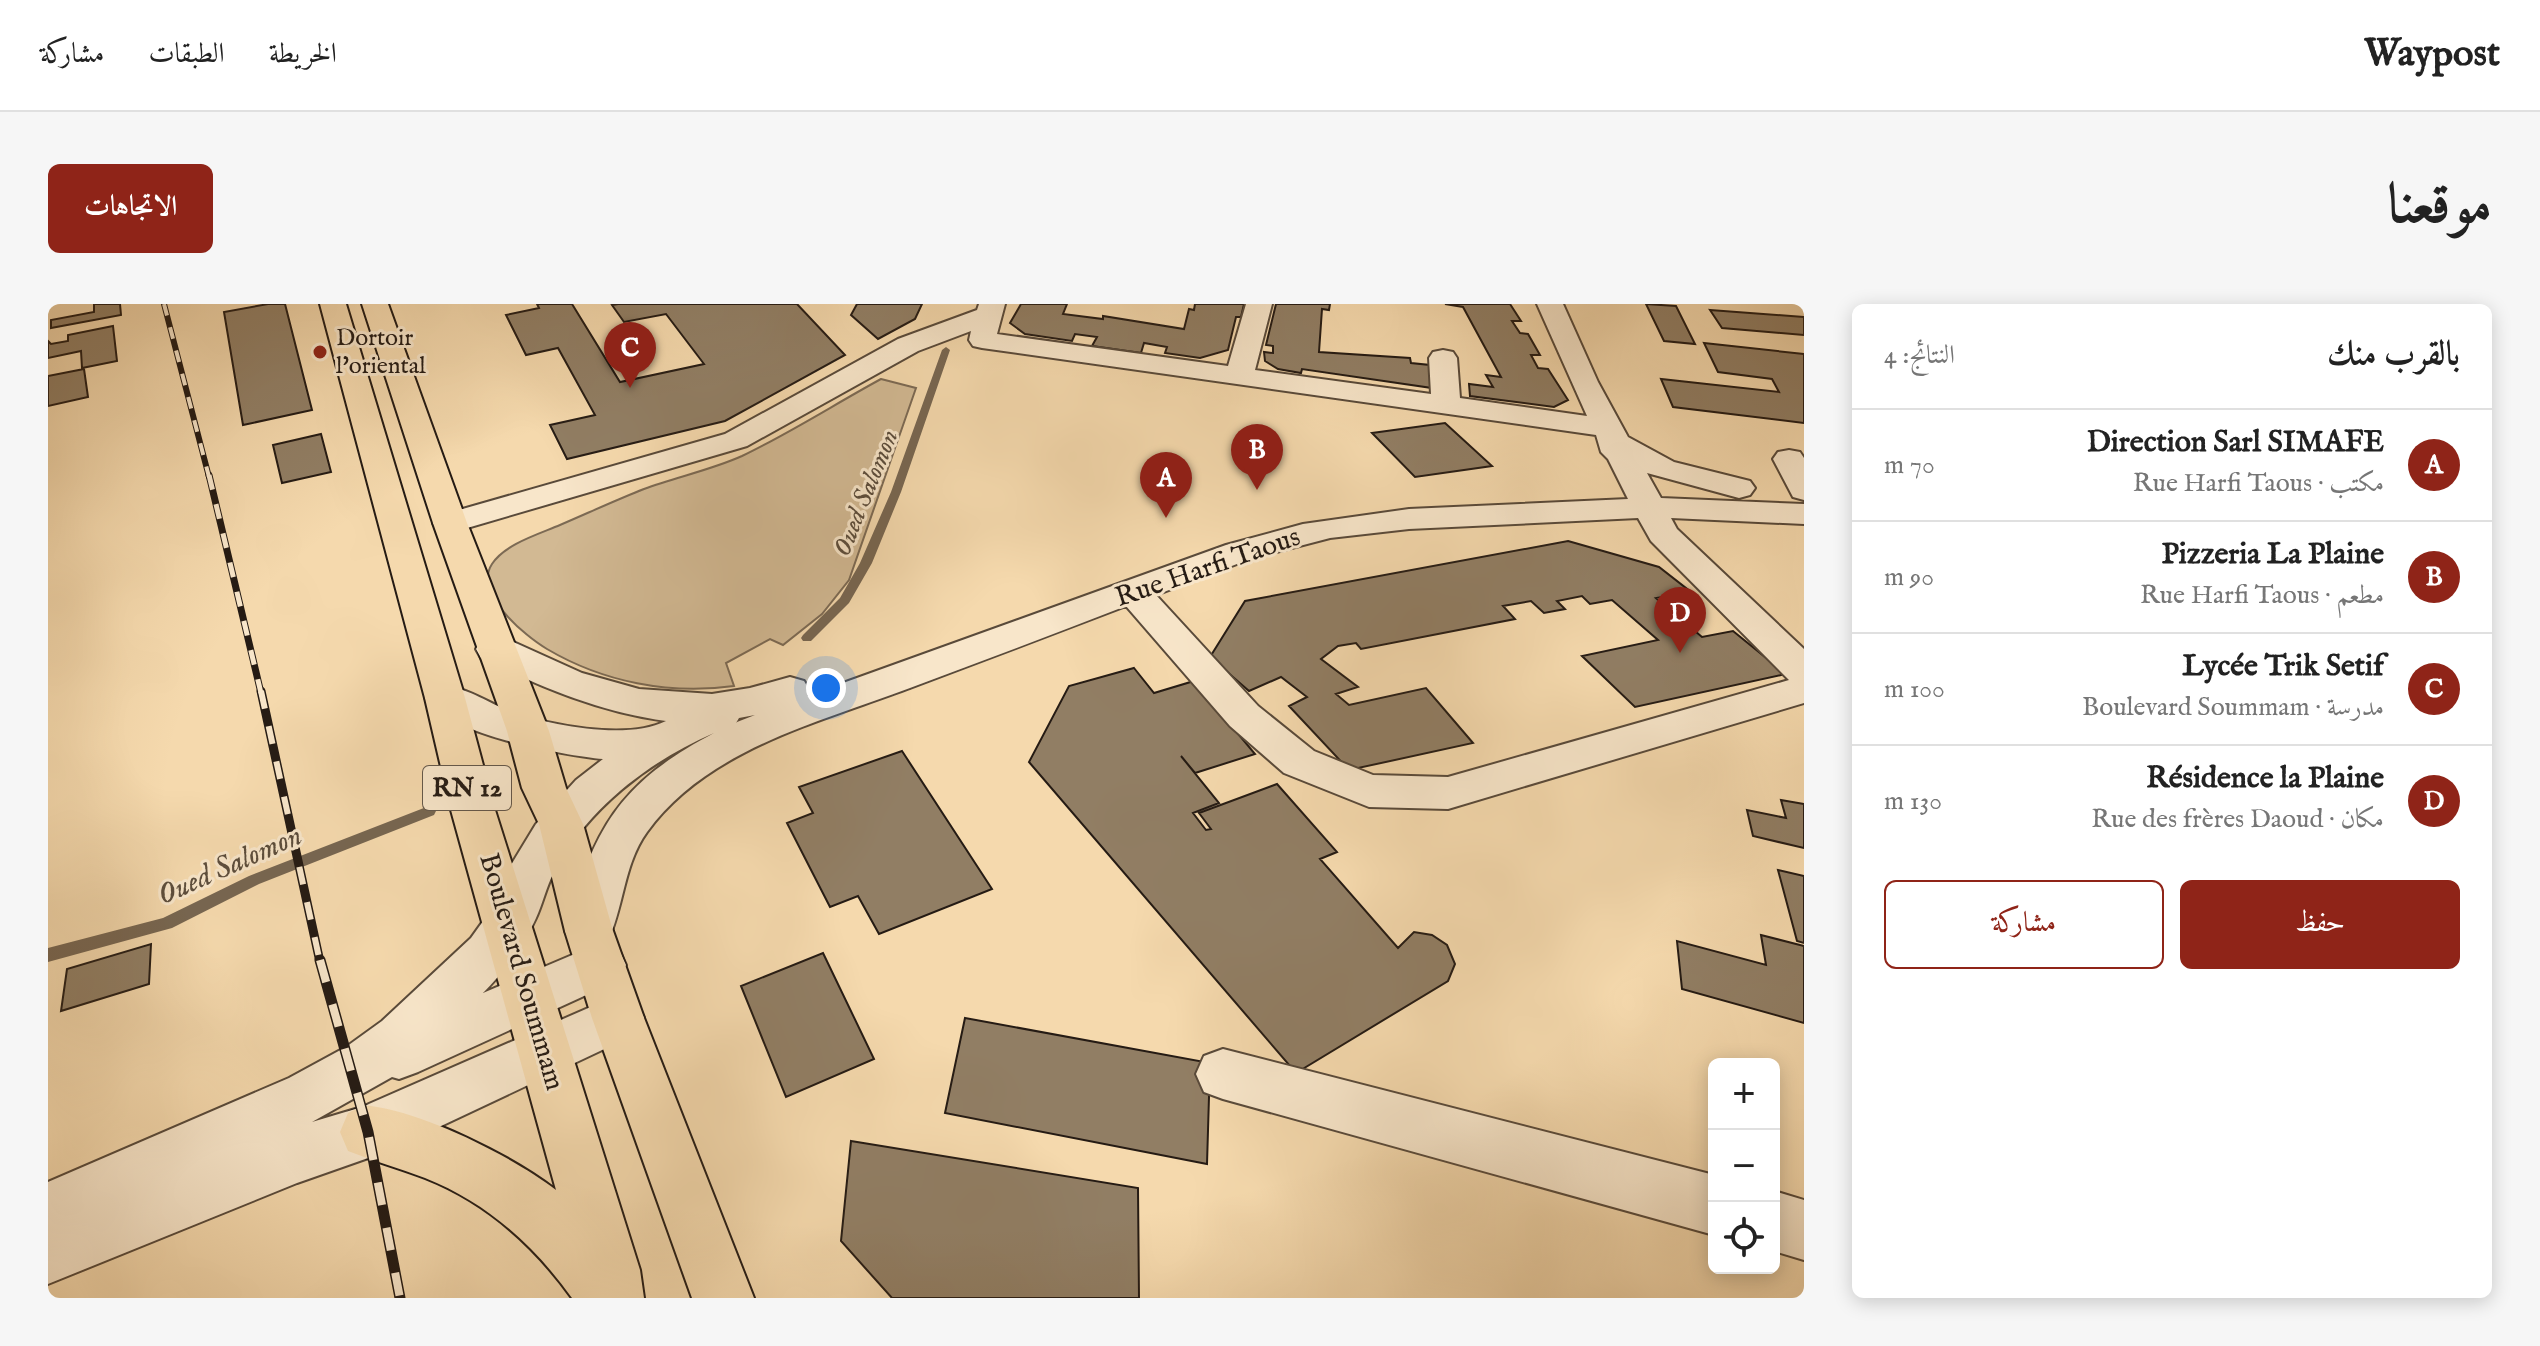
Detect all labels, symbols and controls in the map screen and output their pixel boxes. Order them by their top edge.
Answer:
text: Waypost [2364,31,2500,79]
text: مشاركة [40,37,104,72]
text: الطبقات [148,37,225,72]
text: الخريطة [269,37,337,72]
button: الاتجاهات [48,164,213,253]
text: موقعنا [2387,171,2492,242]
pin: C [604,322,656,388]
place label: Dortoir l'oriental [336,323,426,382]
text: بالقرب منك [2327,333,2460,376]
text: النتائج: 4 [1884,339,1955,372]
marker: Dortoir l'oriental [311,343,329,361]
pin: B [1231,424,1283,490]
text: Direction Sarl SIMAFE [2087,424,2384,462]
water label: Oued Salomon [826,425,906,561]
text: 70 m [1884,449,1935,482]
text: A [2425,449,2443,482]
pin: A [1140,452,1192,518]
text: مكتب · Rue Harfi Taous [2133,467,2384,500]
street label: Rue Harfi Taous [1111,520,1305,616]
text: Pizzeria La Plaine [2161,536,2384,574]
text: 90 m [1884,561,1934,594]
text: B [2425,561,2443,594]
text: مطعم · Rue Harfi Taous [2140,579,2384,612]
pin: D [1654,587,1706,653]
text: Lycée Trik Setif [2182,648,2384,686]
your location [806,668,846,708]
text: 100 m [1884,673,1945,706]
text: C [2425,673,2443,706]
text: مدرسة · Boulevard Soummam [2082,691,2384,724]
text: Résidence la Plaine [2146,760,2384,798]
road number: RN 12 [423,766,511,810]
text: 130 m [1884,785,1942,818]
text: D [2424,785,2444,818]
text: مكان · Rue des frères Daoud [2091,803,2384,836]
water label: Oued Salomon [152,817,308,915]
street label: Boulevard Soummam [470,849,572,1095]
button: مشاركة [1884,880,2164,969]
button: حفظ [2180,880,2460,969]
map controls [1708,1058,1780,1274]
button: + [1708,1058,1780,1130]
button: − [1708,1130,1780,1202]
button: locate [1708,1202,1780,1274]

